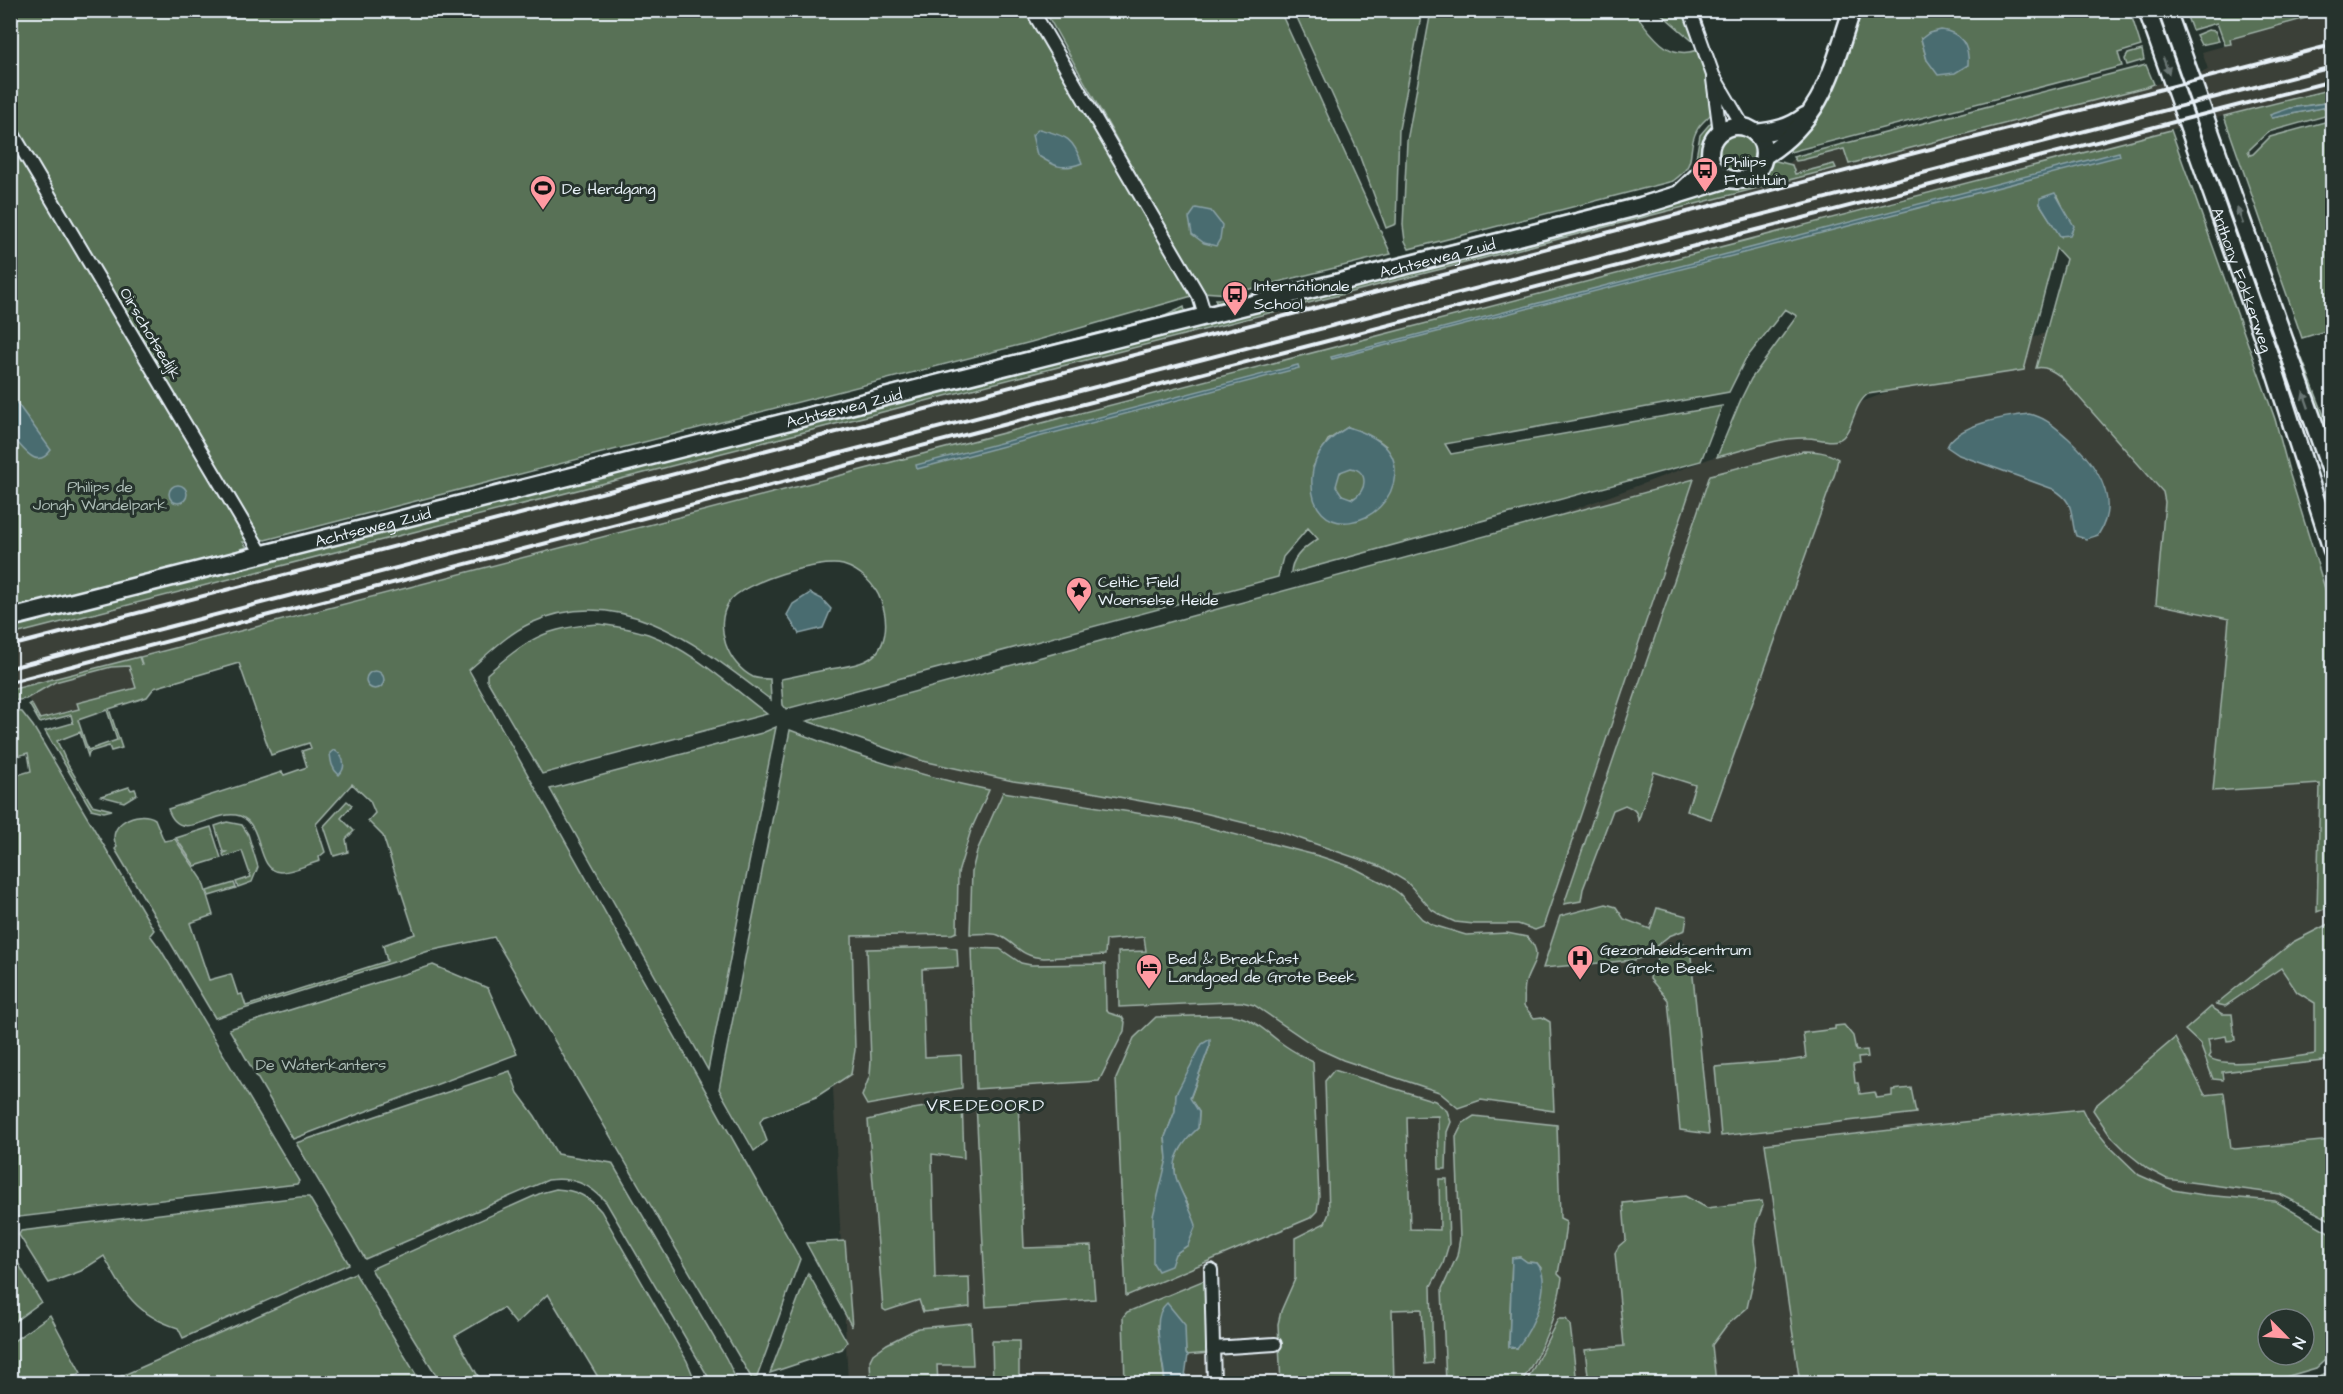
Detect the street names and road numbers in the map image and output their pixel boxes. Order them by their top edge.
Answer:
street label: Anthony Fokkerweg [2206,205,2277,356]
street label: Achtseweg Zuid [1377,233,1498,284]
street label: Oirschotsedijk [114,283,186,384]
street label: Achtseweg Zuid [784,383,904,434]
street label: Achtseweg Zuid [312,502,433,553]

